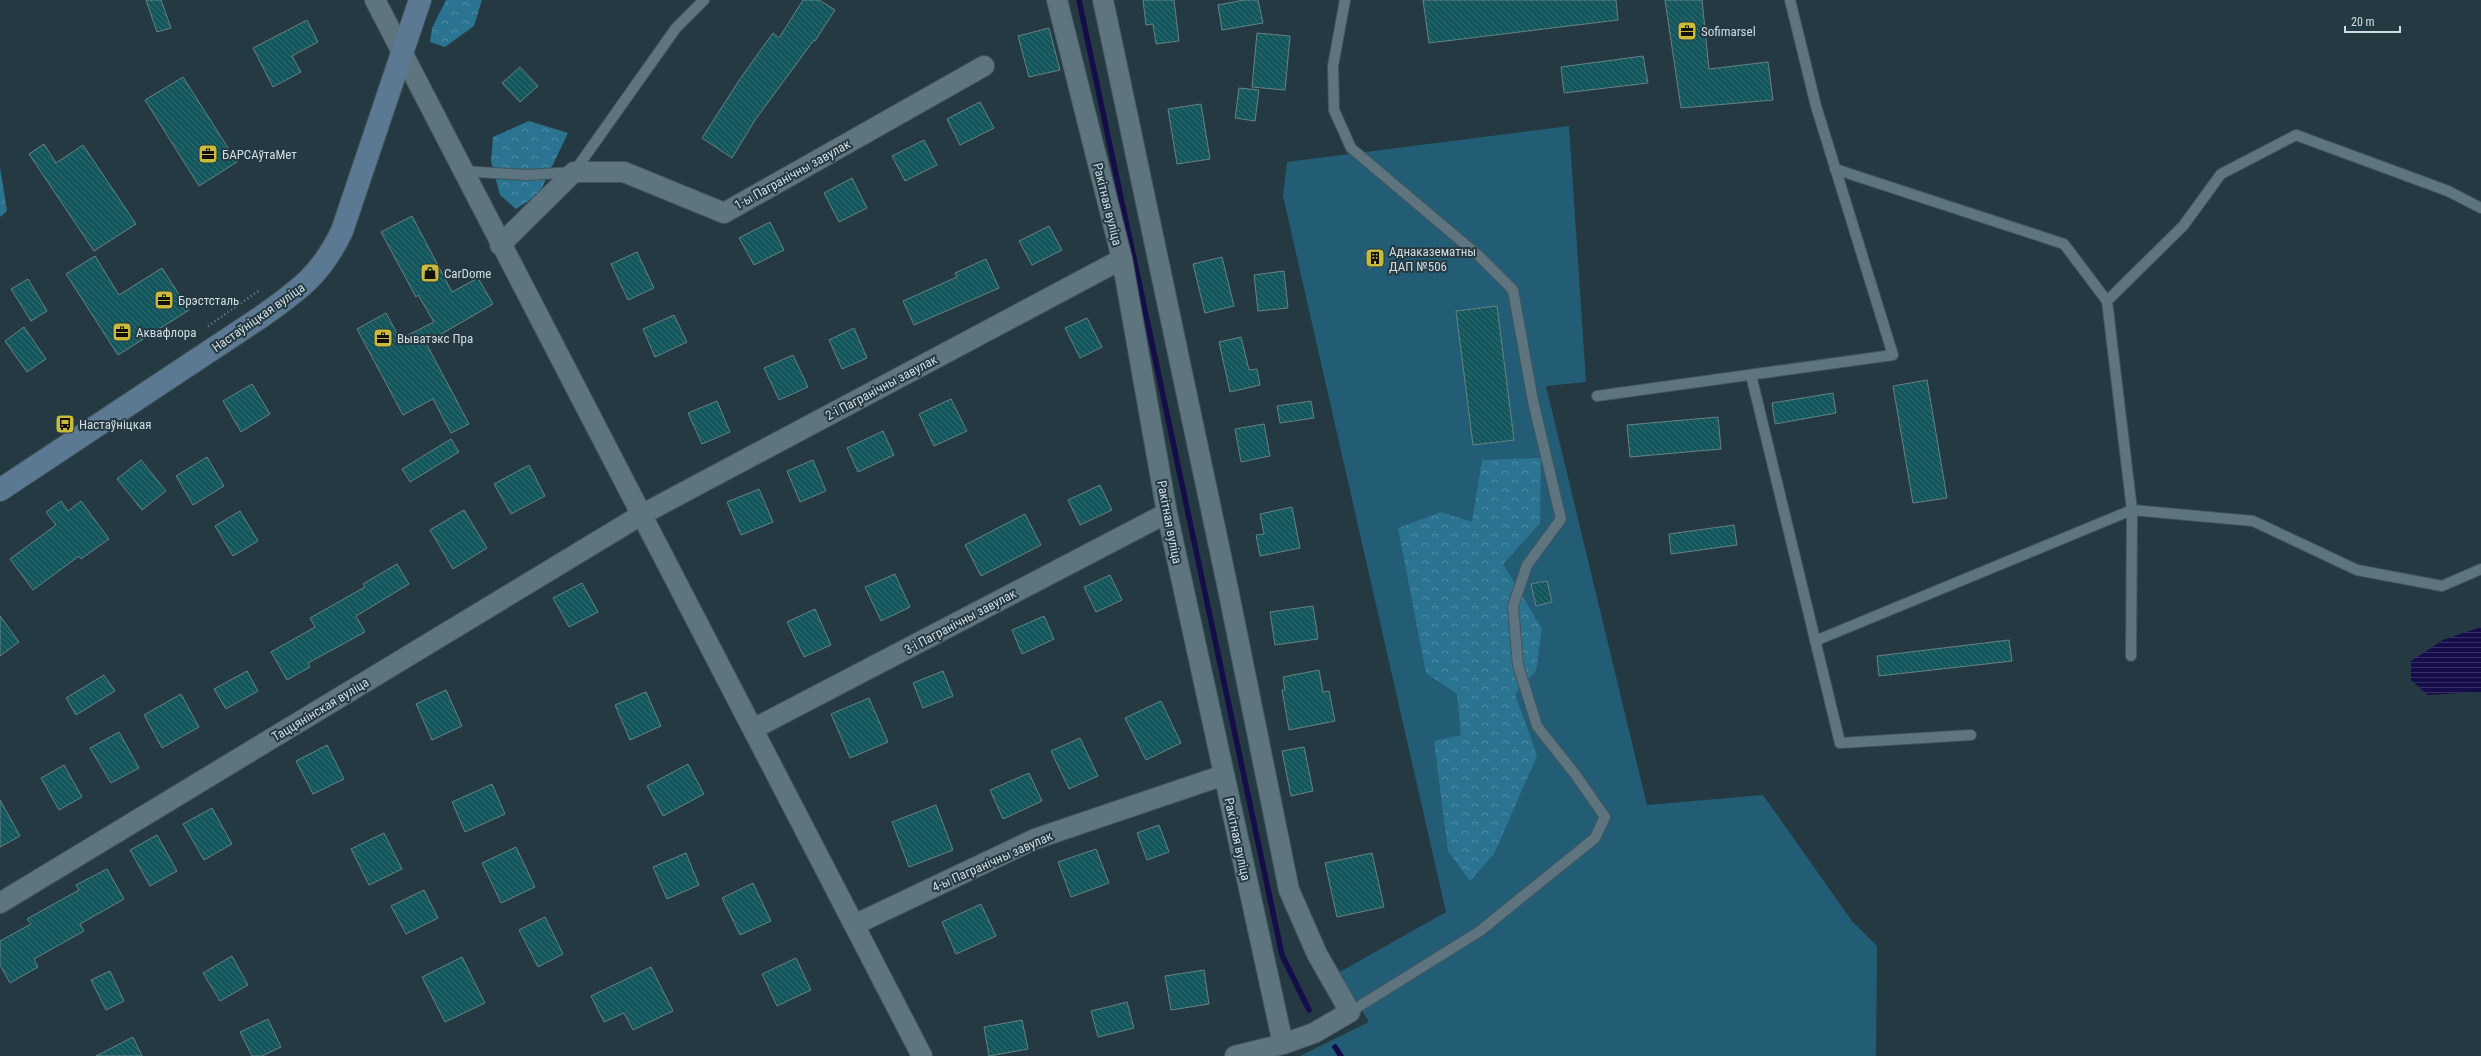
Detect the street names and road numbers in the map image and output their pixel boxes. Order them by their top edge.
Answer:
street label: 1-ы Пагранічны завулак [732,136,854,213]
street label: Ракітная вуліца [1090,161,1125,247]
street label: Настаўніцкая вуліца [209,280,308,355]
street label: 2-і Пагранічны завулак [823,351,940,423]
street label: Ракітная вуліца [1154,479,1185,565]
street label: 3-і Пагранічны завулак [902,585,1019,657]
street label: Таццянінская вуліца [269,675,371,744]
street label: Ракітная вуліца [1221,796,1254,882]
street label: 4-ы Пагранічны завулак [930,828,1055,895]

